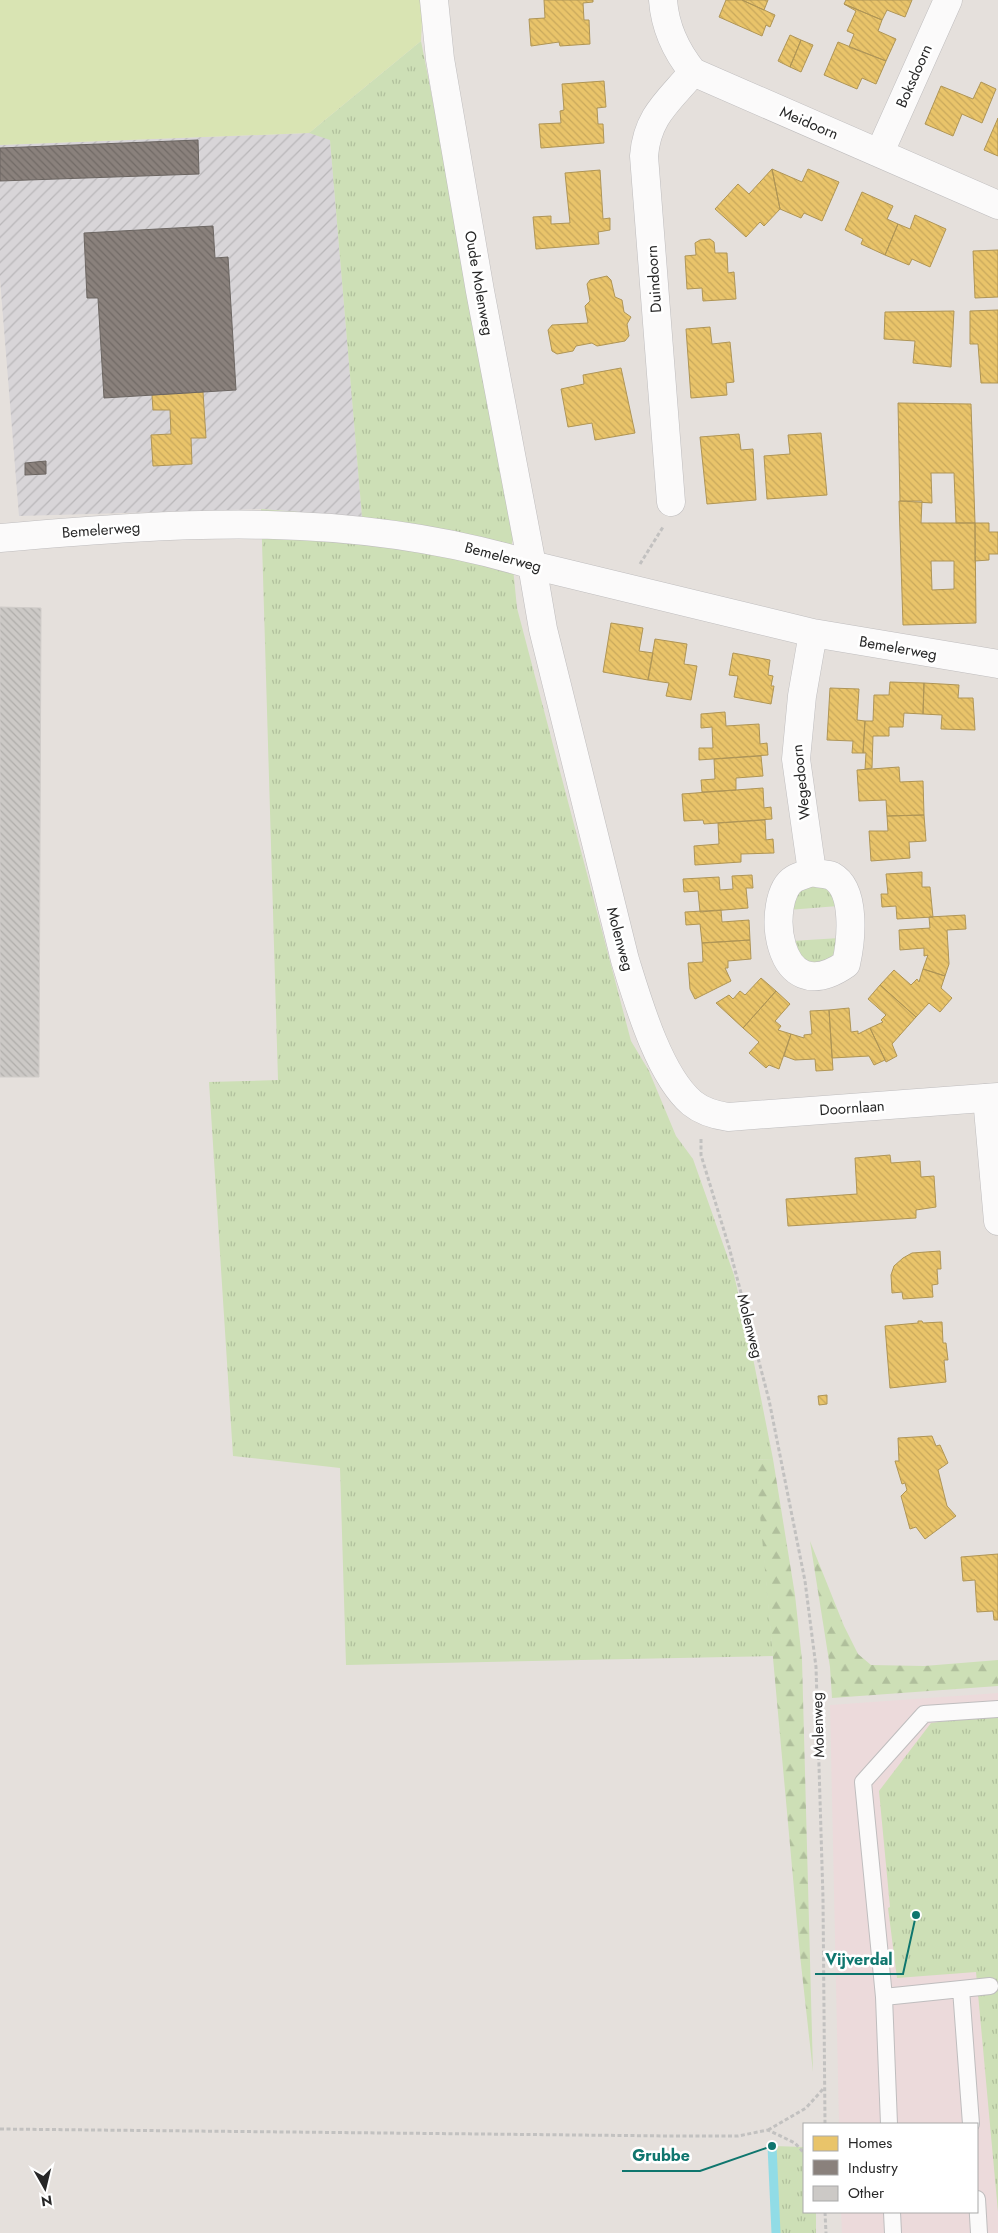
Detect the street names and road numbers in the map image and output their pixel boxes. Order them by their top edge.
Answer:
street label: Boksdoorn [890,41,938,111]
street label: Meidoorn [776,101,842,145]
street label: Oude Molenweg [459,229,499,337]
street label: Duindoorn [641,244,667,314]
street label: Bemelerweg [61,516,141,544]
street label: Bemelerweg [462,536,544,578]
street label: Bemelerweg [857,630,939,666]
street label: Wegedoorn [786,743,816,821]
street label: Molenweg [601,904,639,974]
street label: Doornlaan [819,1095,885,1121]
street label: Molenweg [731,1292,769,1360]
street label: Molenweg [806,1692,830,1758]

